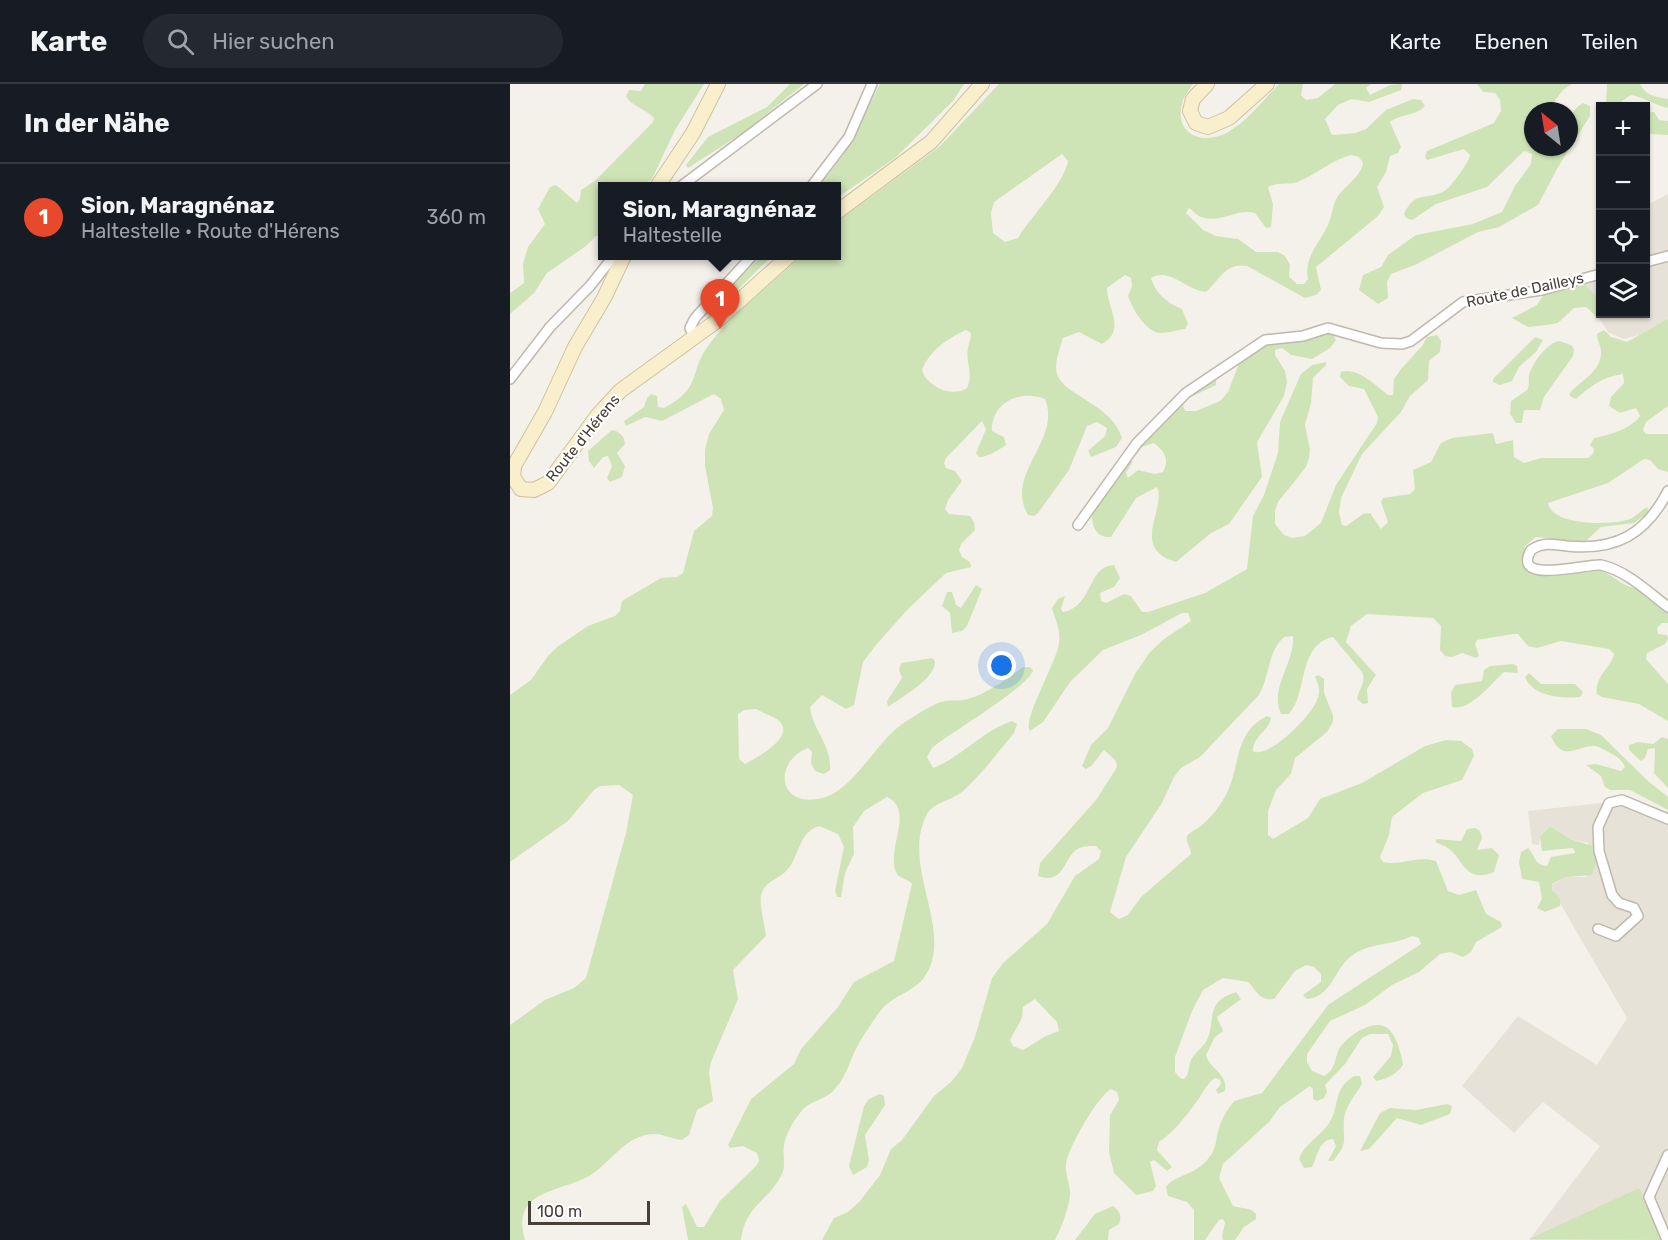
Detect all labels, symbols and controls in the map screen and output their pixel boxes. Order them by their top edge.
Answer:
search box [143,14,563,68]
text: Karte [30,25,107,58]
icon: search [164,25,197,58]
text: Hier suchen [212,28,335,55]
text: Karte [1389,29,1441,54]
text: Ebenen [1474,29,1548,54]
text: Teilen [1581,29,1638,54]
north arrow [1524,102,1578,156]
map controls [1596,102,1650,318]
button: + [1596,102,1650,156]
text: In der Nähe [24,108,170,139]
button: − [1596,156,1650,210]
popup [598,182,841,260]
text: Sion, Maragnénaz [81,192,275,219]
text: Sion, Maragnénaz [623,196,816,223]
text: 1 [39,205,48,229]
text: 360 m [427,205,486,229]
button: locate [1596,210,1650,264]
text: Haltestelle · Route d'Hérens [81,219,340,243]
text: Haltestelle [623,223,722,247]
button: layers [1596,264,1650,318]
street label: Route de Dailleys [1465,269,1586,311]
pin: 1 [700,280,740,329]
street label: Route d'Hérens [542,390,624,485]
your location [987,651,1016,680]
scale bar [528,1198,650,1226]
text: 100 m [537,1202,582,1221]

